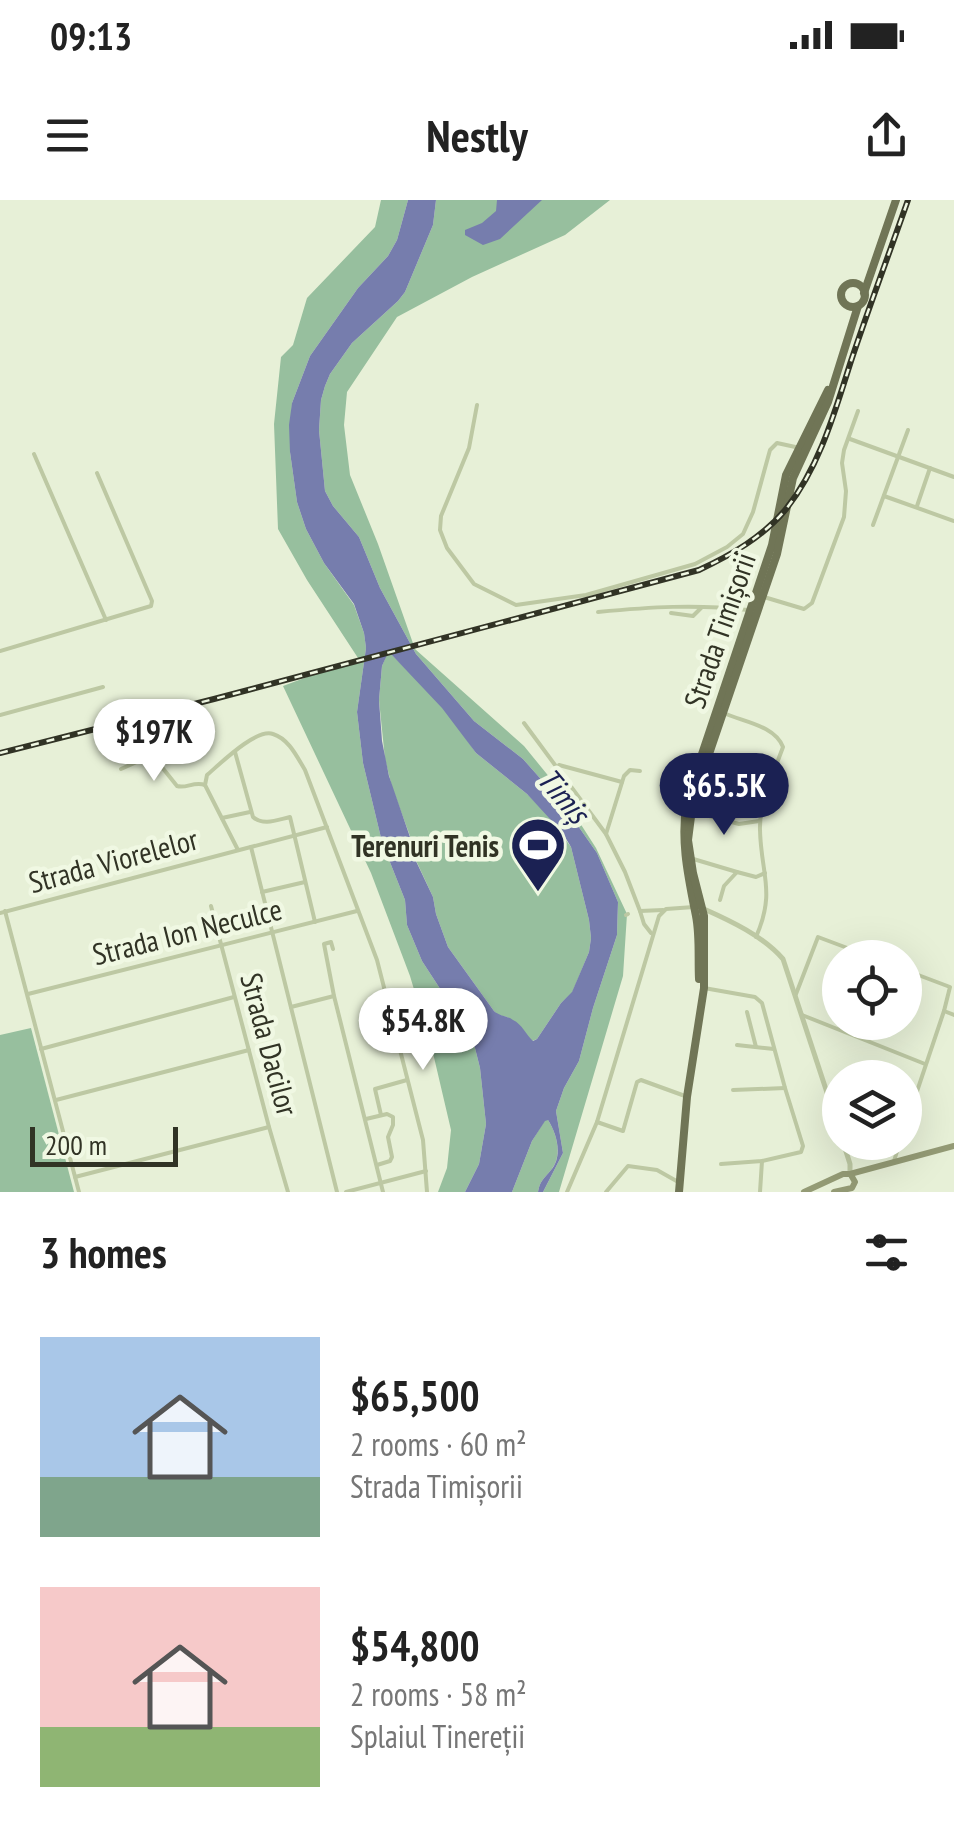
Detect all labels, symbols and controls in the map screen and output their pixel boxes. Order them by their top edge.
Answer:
text: 09:13 [50,11,132,60]
text: Nestly [426,106,528,164]
icon: menu [40,108,95,163]
icon: share [859,108,914,163]
street label: Strada Timișorii [674,547,764,713]
pin: $197K [84,699,224,784]
text: $197K [115,710,193,752]
pin: $65.5K [643,753,805,838]
water label: Timiș [529,759,601,834]
text: $65.5K [682,764,766,806]
sports icon: Terenuri Tenis [508,815,568,894]
street label: Strada Viorelelor [24,819,203,901]
place label: Terenuri Tenis [351,826,499,865]
street label: Strada Ion Neculce [88,889,286,973]
map controls [822,940,922,1160]
button: locate [822,940,922,1040]
street label: Strada Dacilor [232,969,308,1120]
pin: $54.8K [342,988,504,1073]
text: $54.8K [381,999,465,1041]
button: layers [822,1060,922,1160]
scale bar [30,1122,178,1166]
text: 200 m [45,1126,107,1163]
text: 3 homes [40,1225,167,1280]
icon: filters [859,1225,914,1280]
text: $65,500 [350,1368,480,1423]
icon: home [120,1377,240,1497]
text: 2 rooms · 60 m² [350,1423,527,1465]
text: Strada Timișorii [350,1465,523,1507]
text: $54,800 [350,1618,480,1673]
icon: home [120,1627,240,1747]
text: 2 rooms · 58 m² [350,1673,527,1715]
text: Splaiul Tinereții [350,1715,525,1757]

